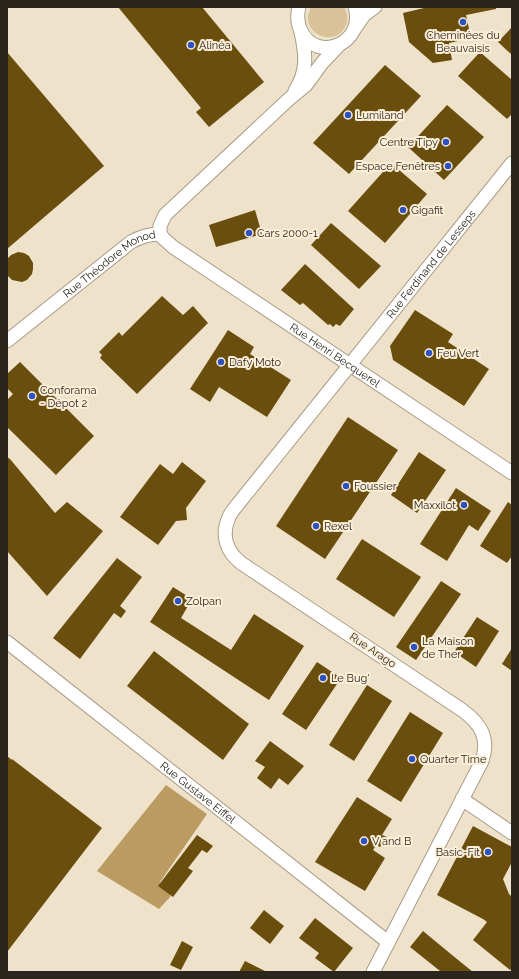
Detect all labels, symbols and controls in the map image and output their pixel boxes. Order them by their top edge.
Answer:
marker: Cheminées du Beauvaisis [458,17,468,27]
place label: Cheminées du Beauvaisis [426,29,500,55]
place label: Alinéa [199,39,231,52]
marker: Alinéa [186,40,196,50]
place label: Lumiland [356,109,404,122]
marker: Lumiland [343,110,353,120]
place label: Centre Tipy [380,136,438,149]
marker: Centre Tipy [441,137,451,147]
place label: Espace Fenêtres [355,160,440,173]
marker: Espace Fenêtres [443,161,453,171]
place label: Gigafit [411,204,444,217]
marker: Gigafit [398,205,408,215]
street label: Rue Ferdinand de Lesseps [384,208,479,321]
place label: Cars 2000-1 [257,227,318,240]
street label: Rue Théodore Monod [61,228,157,301]
marker: Cars 2000-1 [244,228,254,238]
street label: Rue Henri Becquerel [287,321,382,390]
place label: Feu Vert [437,347,480,360]
marker: Feu Vert [424,348,434,358]
place label: Dafy Moto [229,356,281,369]
marker: Dafy Moto [216,357,226,367]
place label: Conforama - Dépot 2 [40,384,96,410]
marker: Conforama - Dépot 2 [27,391,37,401]
place label: Foussier [354,480,397,493]
marker: Foussier [341,481,351,491]
place label: Maxxilot [414,499,456,512]
marker: Maxxilot [459,500,469,510]
place label: Rexel [324,520,352,533]
marker: Rexel [311,521,321,531]
place label: Zolpan [186,595,221,608]
marker: Zolpan [173,596,183,606]
street label: Rue Arago [347,630,399,671]
place label: La Maison de Ther [422,635,473,661]
marker: La Maison de Ther [409,642,419,652]
place label: Le Bug' [331,672,369,685]
marker: Le Bug' [318,673,328,683]
place label: Quarter Time [420,753,487,766]
marker: Quarter Time [407,754,417,764]
street label: Rue Gustave Eiffel [157,759,238,826]
place label: V and B [372,835,411,848]
marker: V and B [359,836,369,846]
place label: Basic-Fit [436,846,480,859]
marker: Basic-Fit [483,847,493,857]

